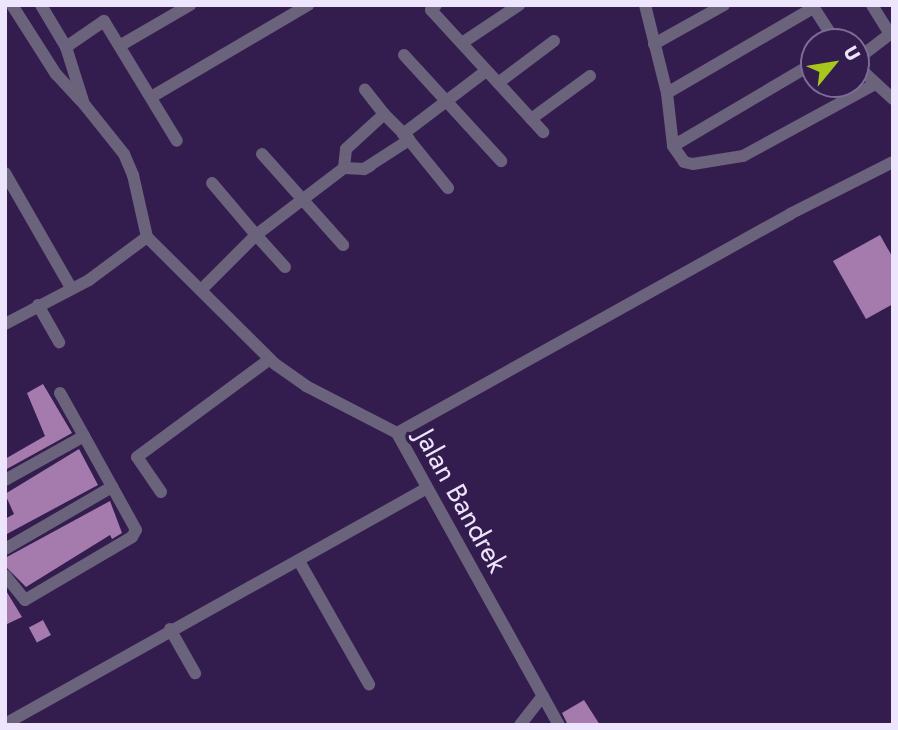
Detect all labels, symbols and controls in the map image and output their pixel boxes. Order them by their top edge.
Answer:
north arrow [800,28,870,98]
text: U [837,41,867,66]
street label: Jalan Bandrek [408,423,514,579]

